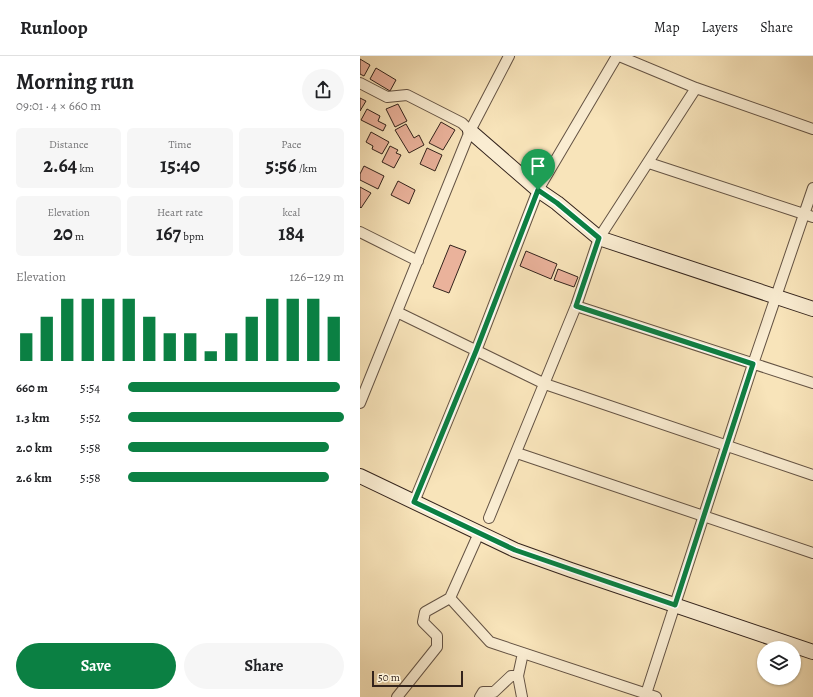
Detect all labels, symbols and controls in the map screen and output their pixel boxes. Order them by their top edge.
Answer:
text: Runloop [20,15,88,41]
text: Map [654,18,680,37]
text: Layers [702,18,738,37]
text: Share [760,18,793,37]
text: Morning run [16,67,134,97]
button: share [302,69,344,111]
text: 09:01 · 4 × 660 m [16,97,101,114]
text: Distance [49,137,88,152]
text: Time [169,137,191,152]
text: Pace [281,137,302,152]
pin [521,149,555,190]
text: 2.64 [43,152,77,179]
text: 15:40 [160,152,200,179]
text: 5:56 [266,152,297,179]
icon: arrive [527,155,549,177]
text: km [77,161,94,176]
text: /km [297,161,317,176]
text: Elevation [48,205,90,220]
text: Heart rate [157,205,203,220]
text: kcal [283,205,300,220]
text: 20 [53,220,73,247]
text: 167 [156,220,181,247]
text: 184 [278,220,304,247]
text: m [73,229,84,244]
text: bpm [181,229,204,244]
text: Elevation [16,268,66,285]
text: 126–129 m [290,268,344,285]
text: 660 m [16,379,48,396]
text: 5:54 [80,379,100,396]
text: 1.3 km [16,409,50,426]
text: 5:52 [80,409,100,426]
text: 2.0 km [16,439,52,456]
text: 5:58 [80,439,101,456]
text: 2.6 km [16,469,52,486]
text: 5:58 [80,469,101,486]
map controls [757,641,801,685]
button: layers [757,641,801,685]
button: Save [16,643,176,689]
button: Share [184,643,344,689]
scale bar [372,669,463,688]
text: 50 m [378,670,400,685]

